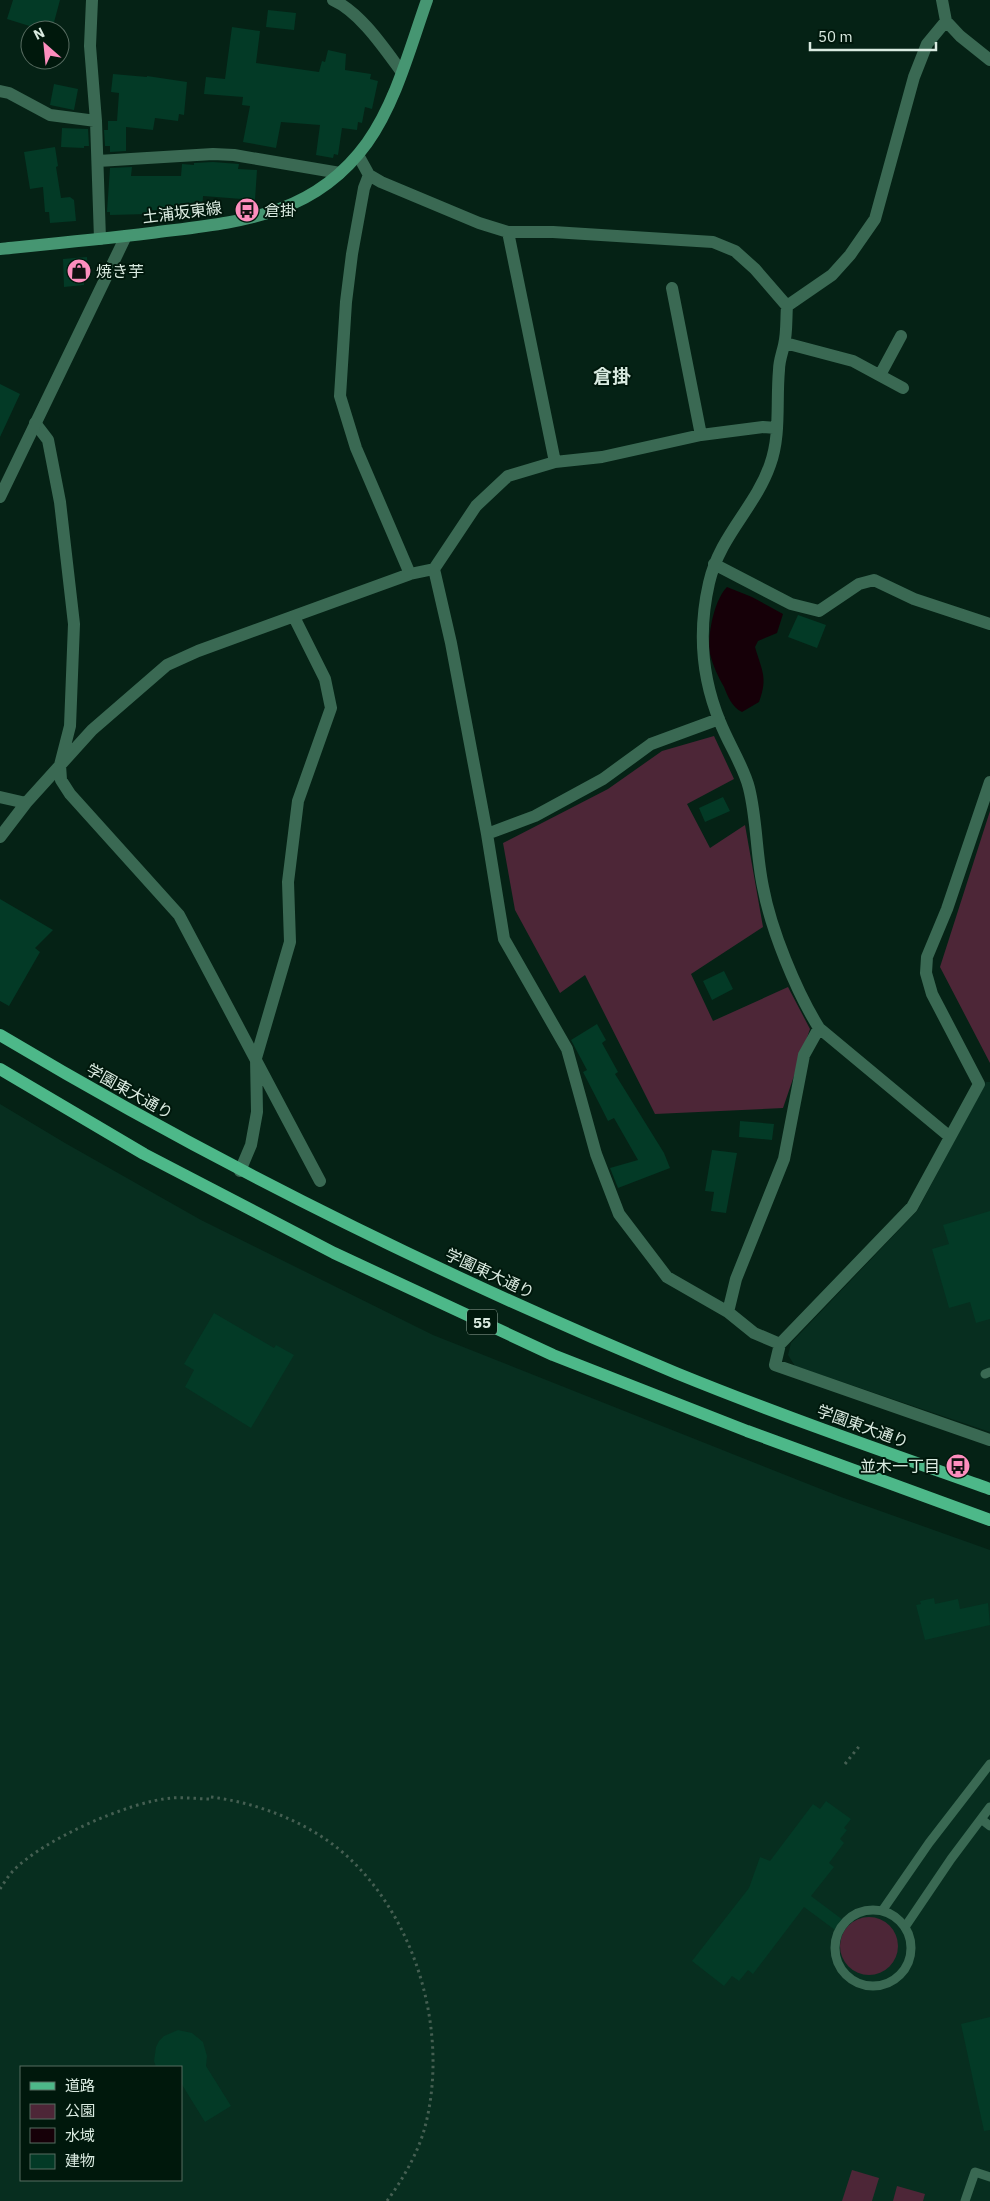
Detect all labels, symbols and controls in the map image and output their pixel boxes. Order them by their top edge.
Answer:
north arrow [20,20,70,70]
scale bar [810,20,936,52]
text: N [30,23,48,44]
text: 50 m [818,27,853,46]
street label: 土浦坂東線 [141,197,223,227]
bus stop icon: 倉掛 [234,197,260,223]
place label: 倉掛 [264,200,296,220]
shop icon: 焼き芋 [66,258,92,284]
place label: 焼き芋 [96,261,144,281]
district label: 倉掛 [593,364,631,388]
street label: 学園東大通り [83,1059,177,1123]
street label: 学園東大通り [442,1244,538,1302]
road number: 55 [467,1310,497,1334]
street label: 学園東大通り [814,1400,912,1452]
bus stop icon: 並木一丁目 [945,1453,971,1479]
place label: 並木一丁目 [860,1456,940,1476]
legend [20,2066,182,2181]
text: 道路 [65,2076,95,2095]
text: 公園 [65,2101,95,2120]
text: 水域 [65,2126,95,2145]
text: 建物 [65,2151,95,2170]

